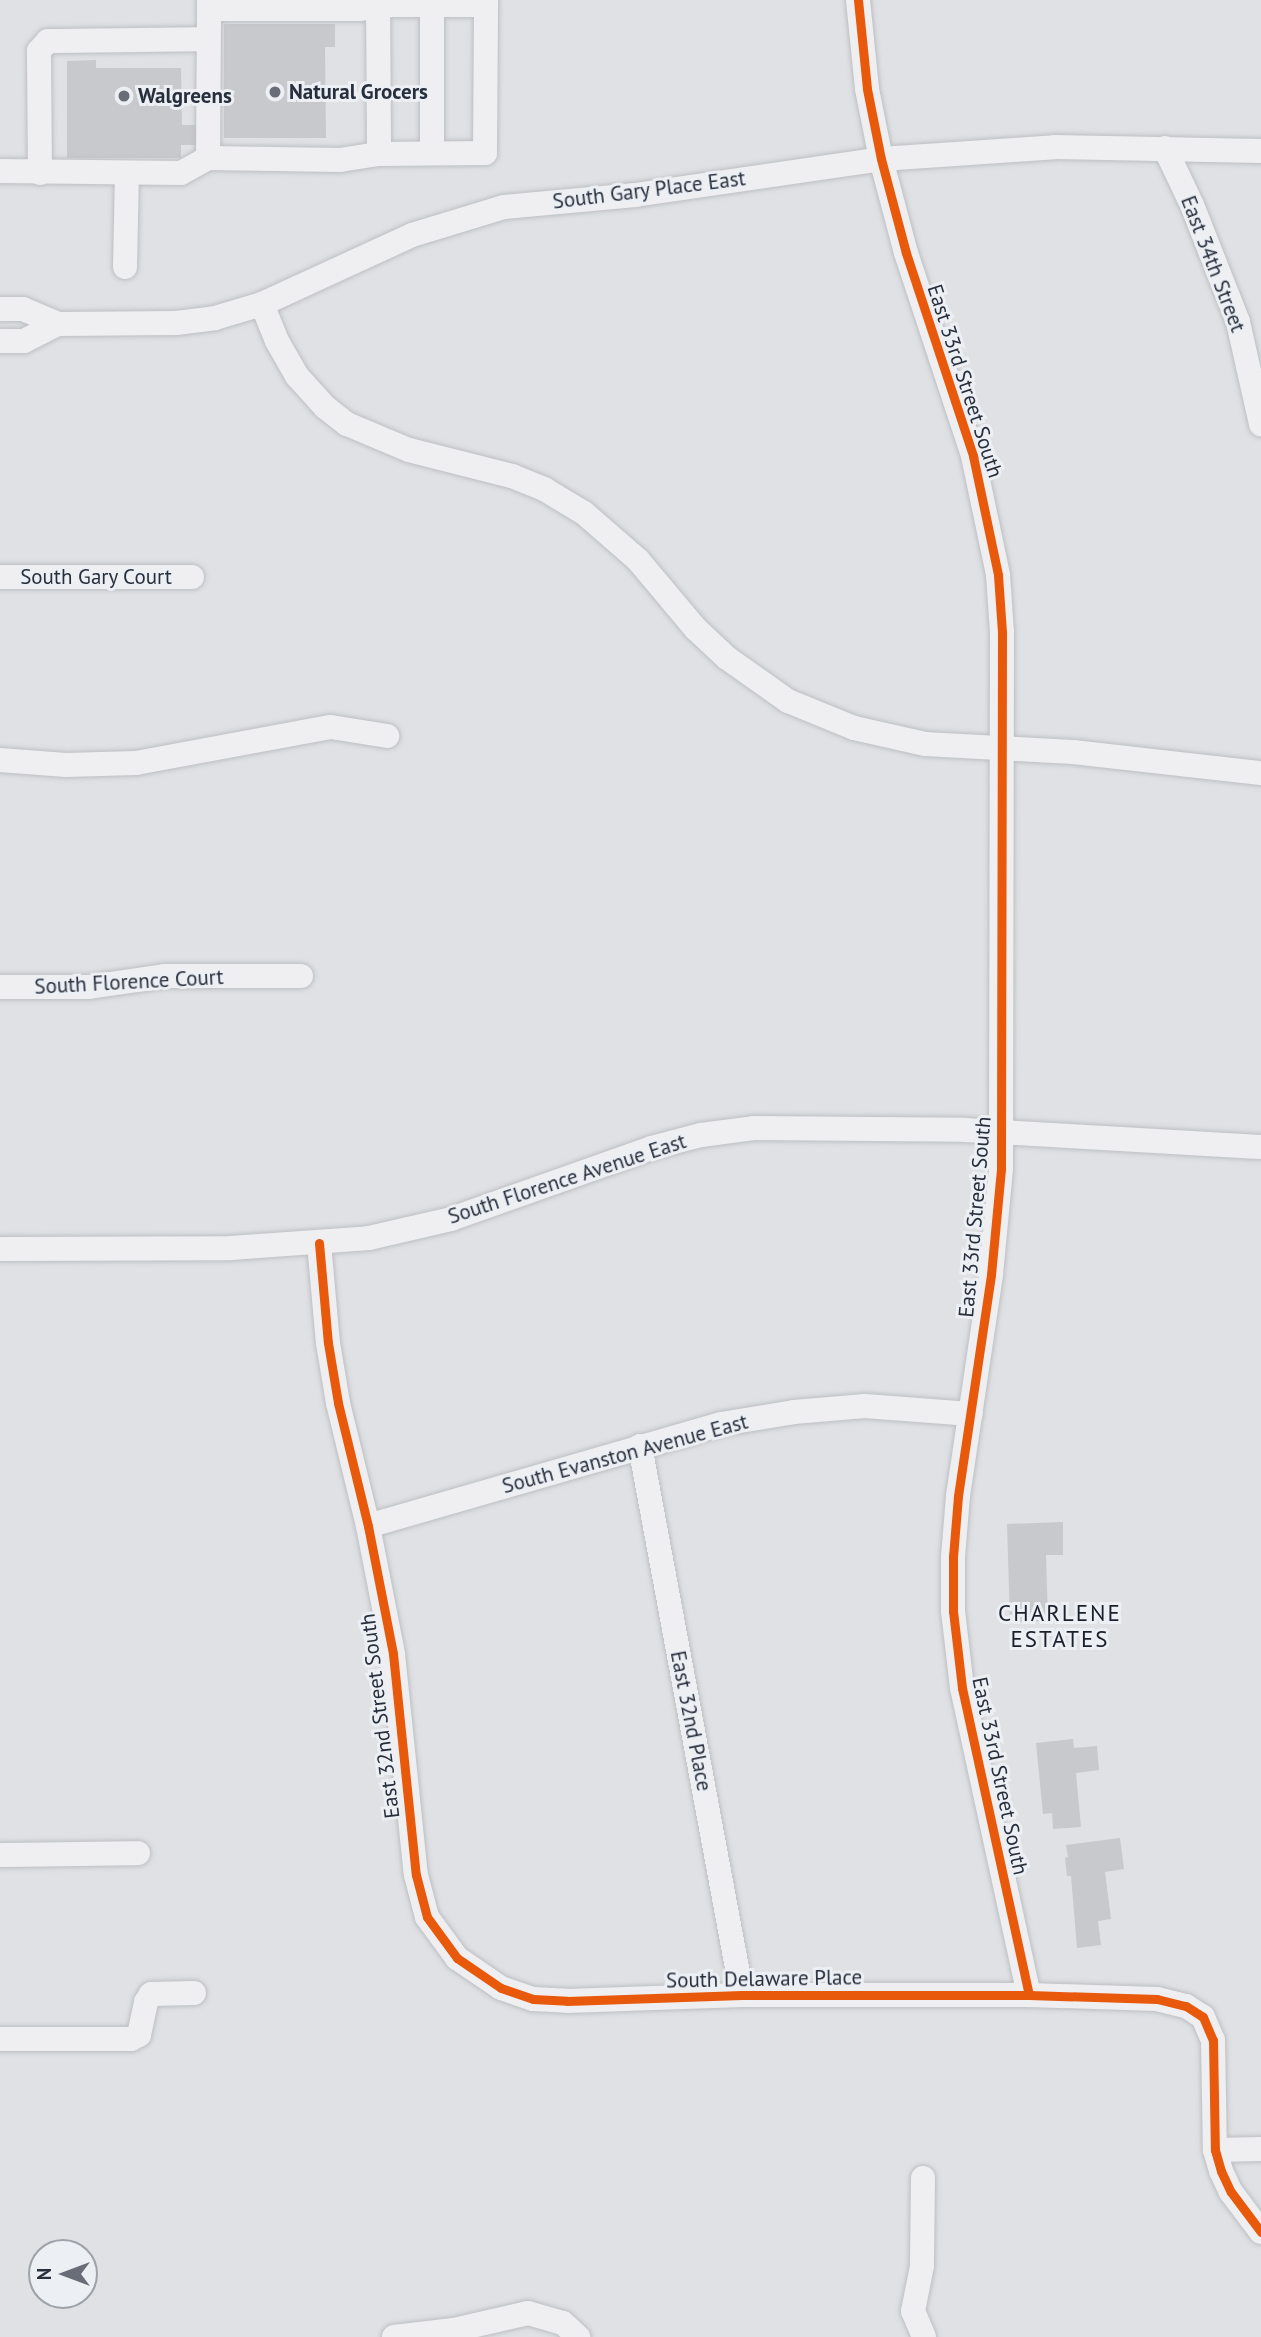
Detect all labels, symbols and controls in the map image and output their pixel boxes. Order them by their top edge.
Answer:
place label: Natural Grocers [289,79,428,105]
place label: Walgreens [138,83,232,109]
marker: Natural Grocers [267,84,283,100]
marker: Walgreens [116,88,132,104]
street label: South Gary Place East [551,166,747,214]
street label: East 34th Street [1175,192,1251,336]
street label: East 33rd Street South [922,281,1008,481]
street label: South Gary Court [20,564,172,590]
street label: South Florence Court [34,964,224,1000]
street label: East 33rd Street South [954,1115,996,1319]
street label: South Florence Avenue East [444,1128,690,1230]
street label: South Evanston Avenue East [499,1409,751,1499]
district label: CHARLENE ESTATES [999,1599,1121,1653]
street label: East 32nd Street South [355,1612,405,1820]
street label: East 32nd Place [665,1649,717,1793]
street label: East 33rd Street South [967,1675,1033,1877]
street label: South Delaware Place [666,1965,862,1993]
north arrow [28,2239,98,2309]
text: N [32,2268,56,2280]

